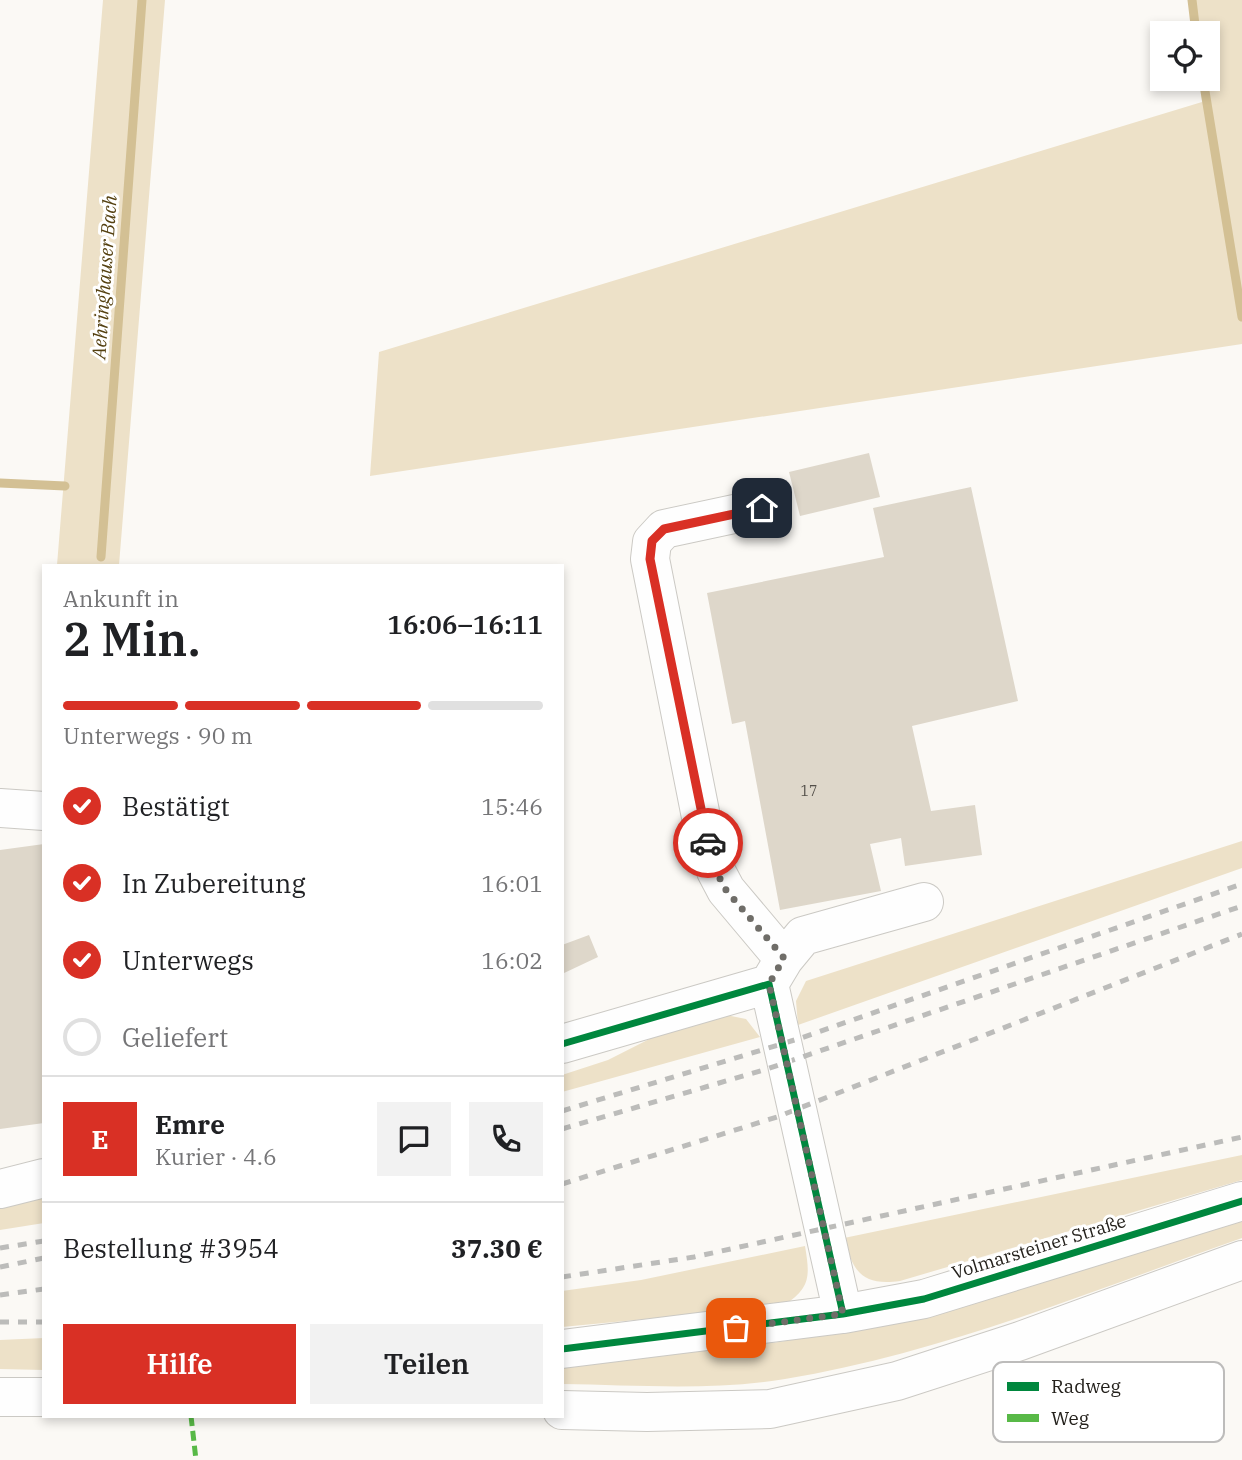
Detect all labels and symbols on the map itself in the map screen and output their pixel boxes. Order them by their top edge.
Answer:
water label: Aehringhauser Bach [86,194,122,362]
pin [732,478,792,538]
house number: 17 [801,782,817,800]
courier [673,808,743,878]
street label: Volmarsteiner Straße [949,1209,1129,1284]
pin [706,1298,766,1358]
legend [993,1362,1224,1442]
text: Radweg [1051,1374,1122,1398]
text: Weg [1051,1406,1090,1430]

